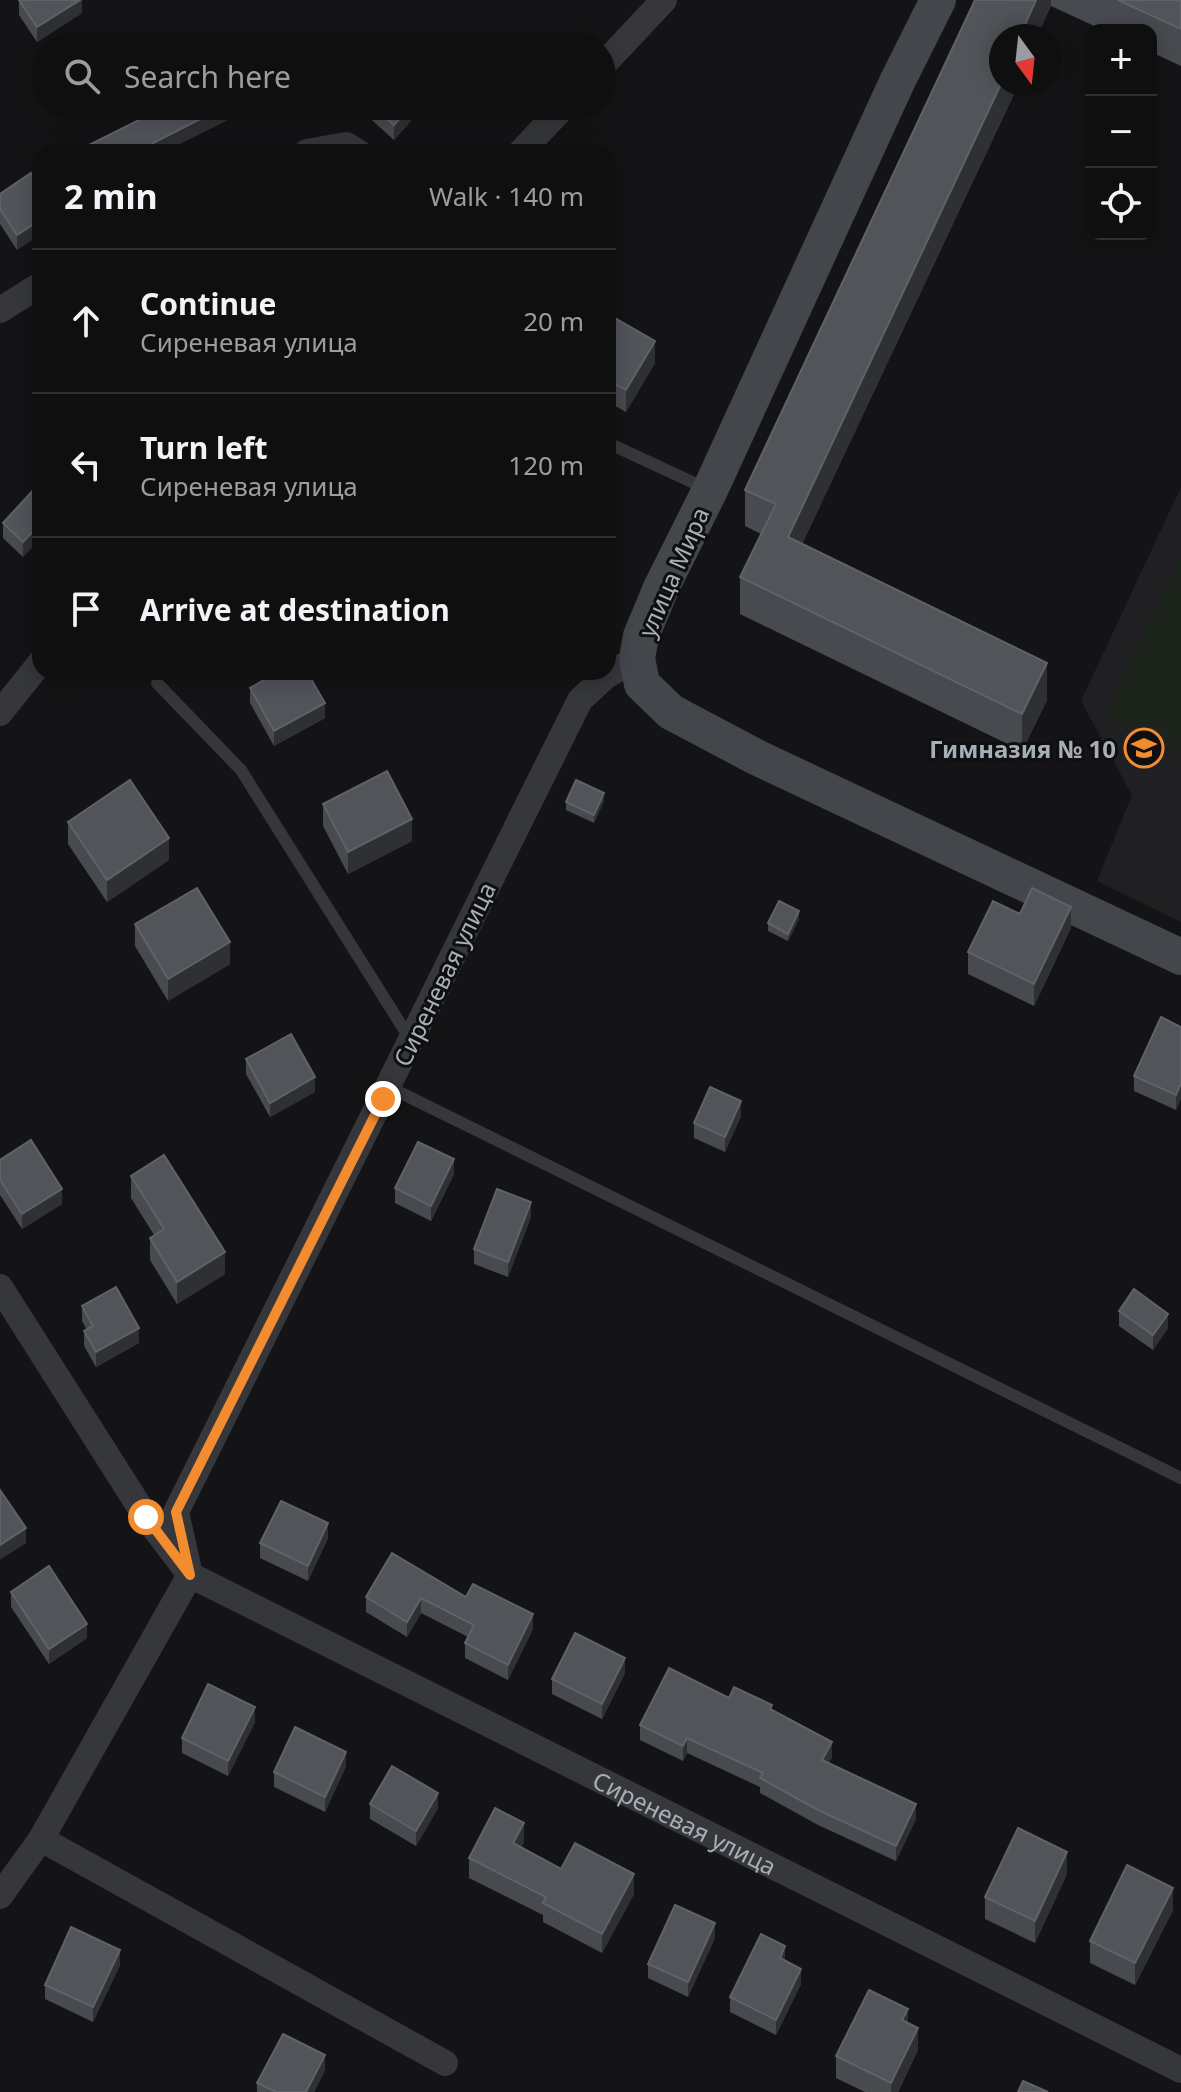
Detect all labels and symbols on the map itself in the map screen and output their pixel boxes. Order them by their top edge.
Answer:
north arrow [989,24,1061,96]
street label: улица Мира [630,502,716,642]
school or university icon: Гимназия № 10 [1123,727,1165,769]
place label: Гимназия № 10 [929,732,1116,765]
street label: Сиреневая улица [385,876,503,1072]
route end [365,1081,401,1117]
route start [128,1499,164,1535]
street label: Сиреневая улица [588,1763,782,1882]

